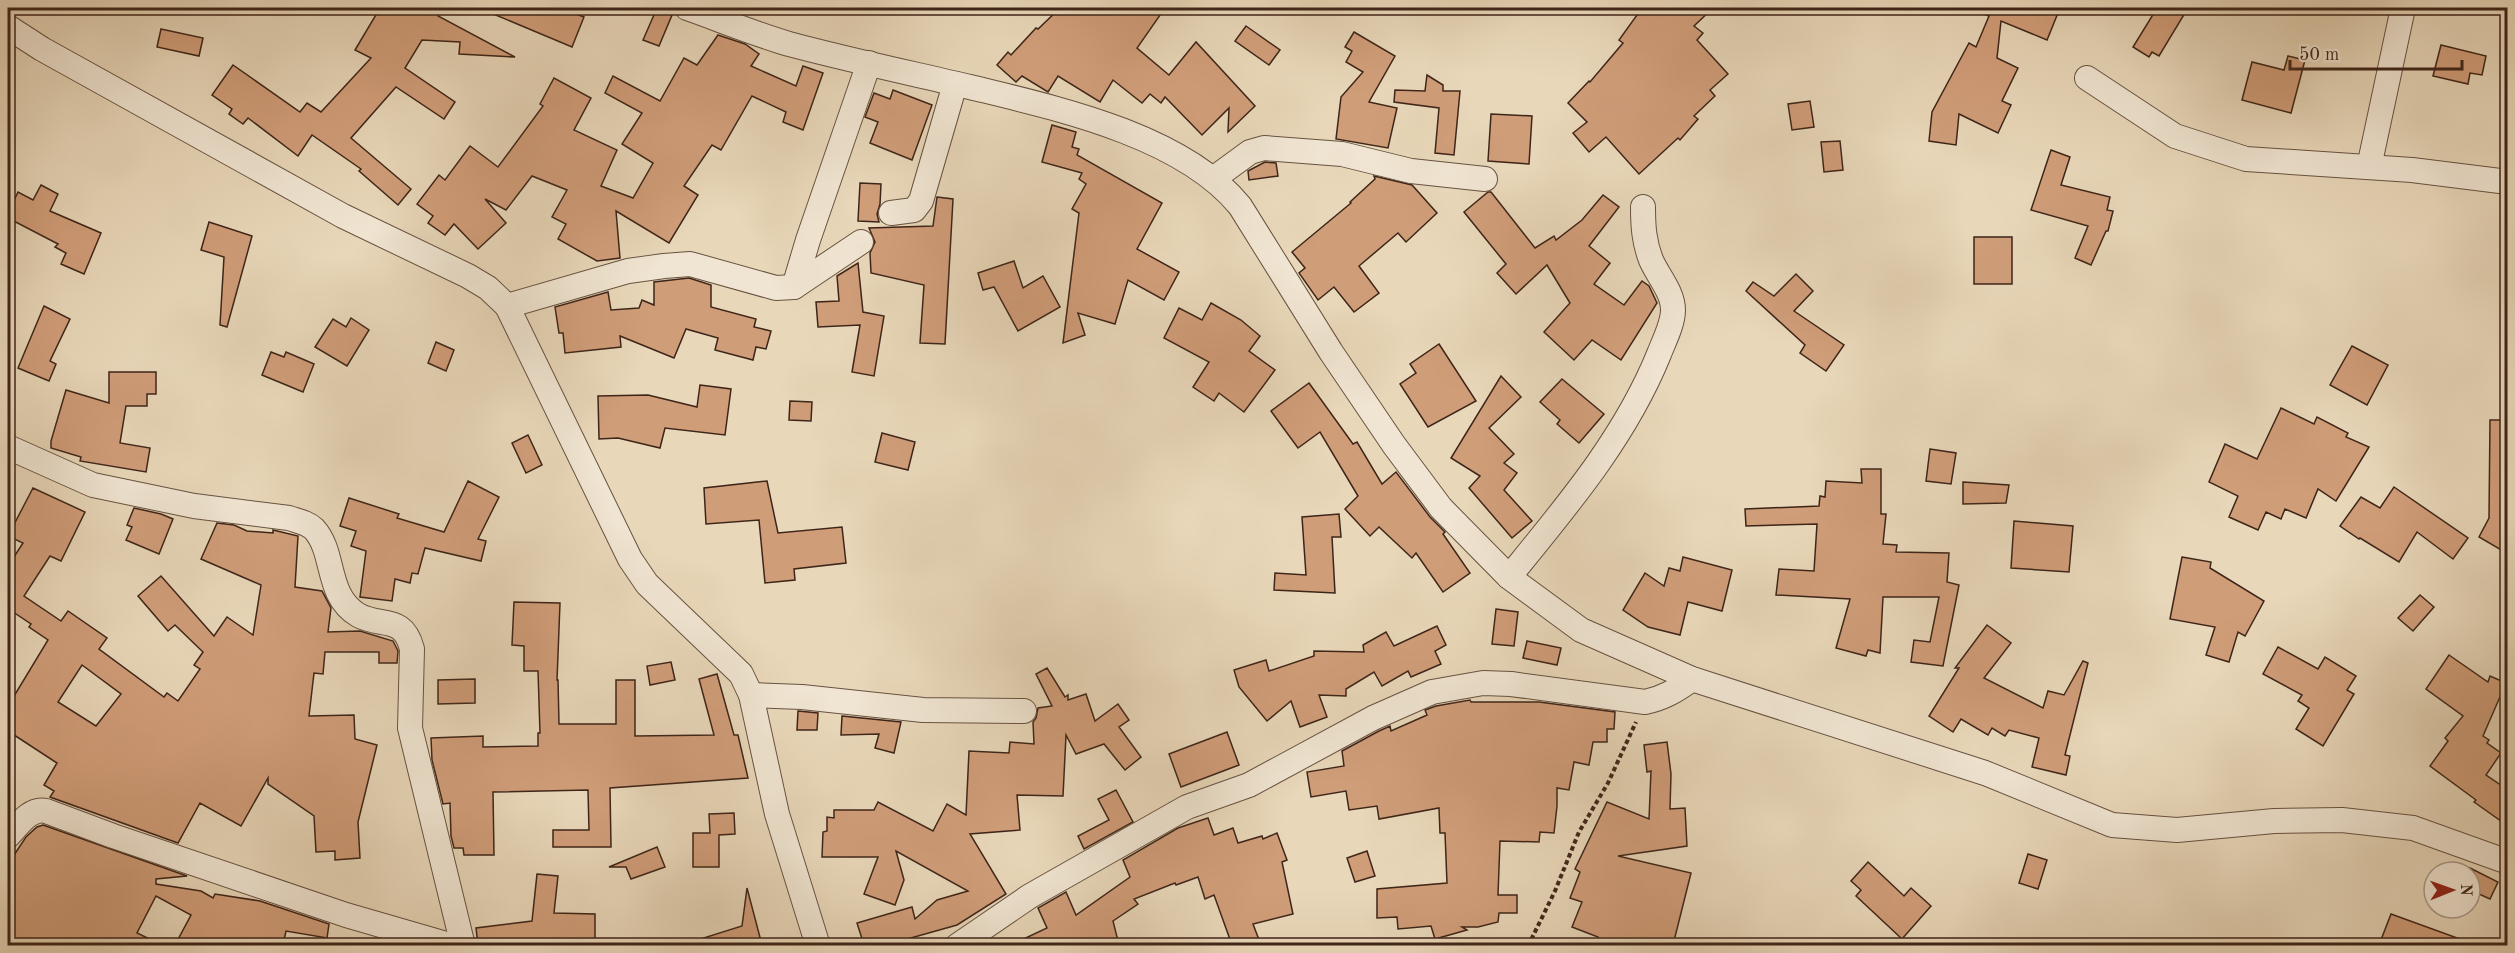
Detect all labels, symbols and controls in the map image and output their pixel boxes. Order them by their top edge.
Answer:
scale bar [2290,33,2462,71]
text: 50 m [2299,46,2339,64]
north arrow [2422,860,2482,920]
text: N [2457,884,2473,897]

